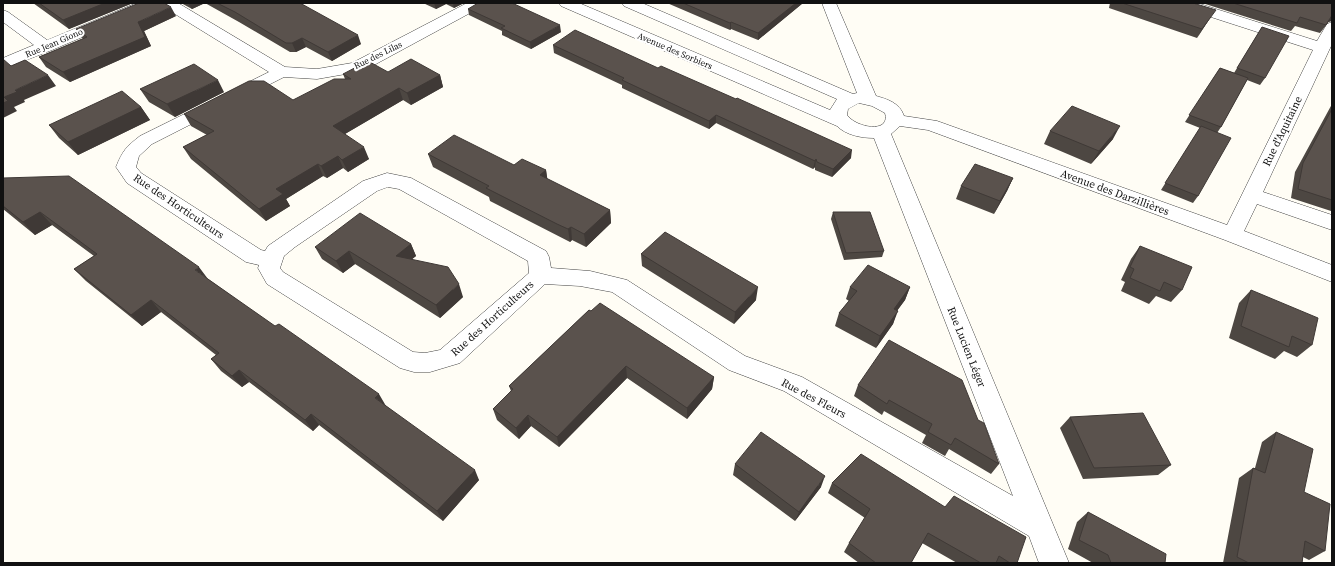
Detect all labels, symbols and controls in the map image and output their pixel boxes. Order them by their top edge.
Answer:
street label: Rue Jean Giono [23,25,85,61]
street label: Avenue des Sorbiers [636,30,715,72]
street label: Rue des Lilas [352,38,404,72]
street label: Rue d'Aquitaine [1259,93,1306,169]
street label: Avenue des Darzillières [1058,166,1171,219]
street label: Rue des Horticulteurs [130,170,227,243]
street label: Rue des Horticulteurs [448,277,537,360]
street label: Rue Lucien Léger [944,305,990,390]
street label: Rue des Fleurs [779,375,849,422]

